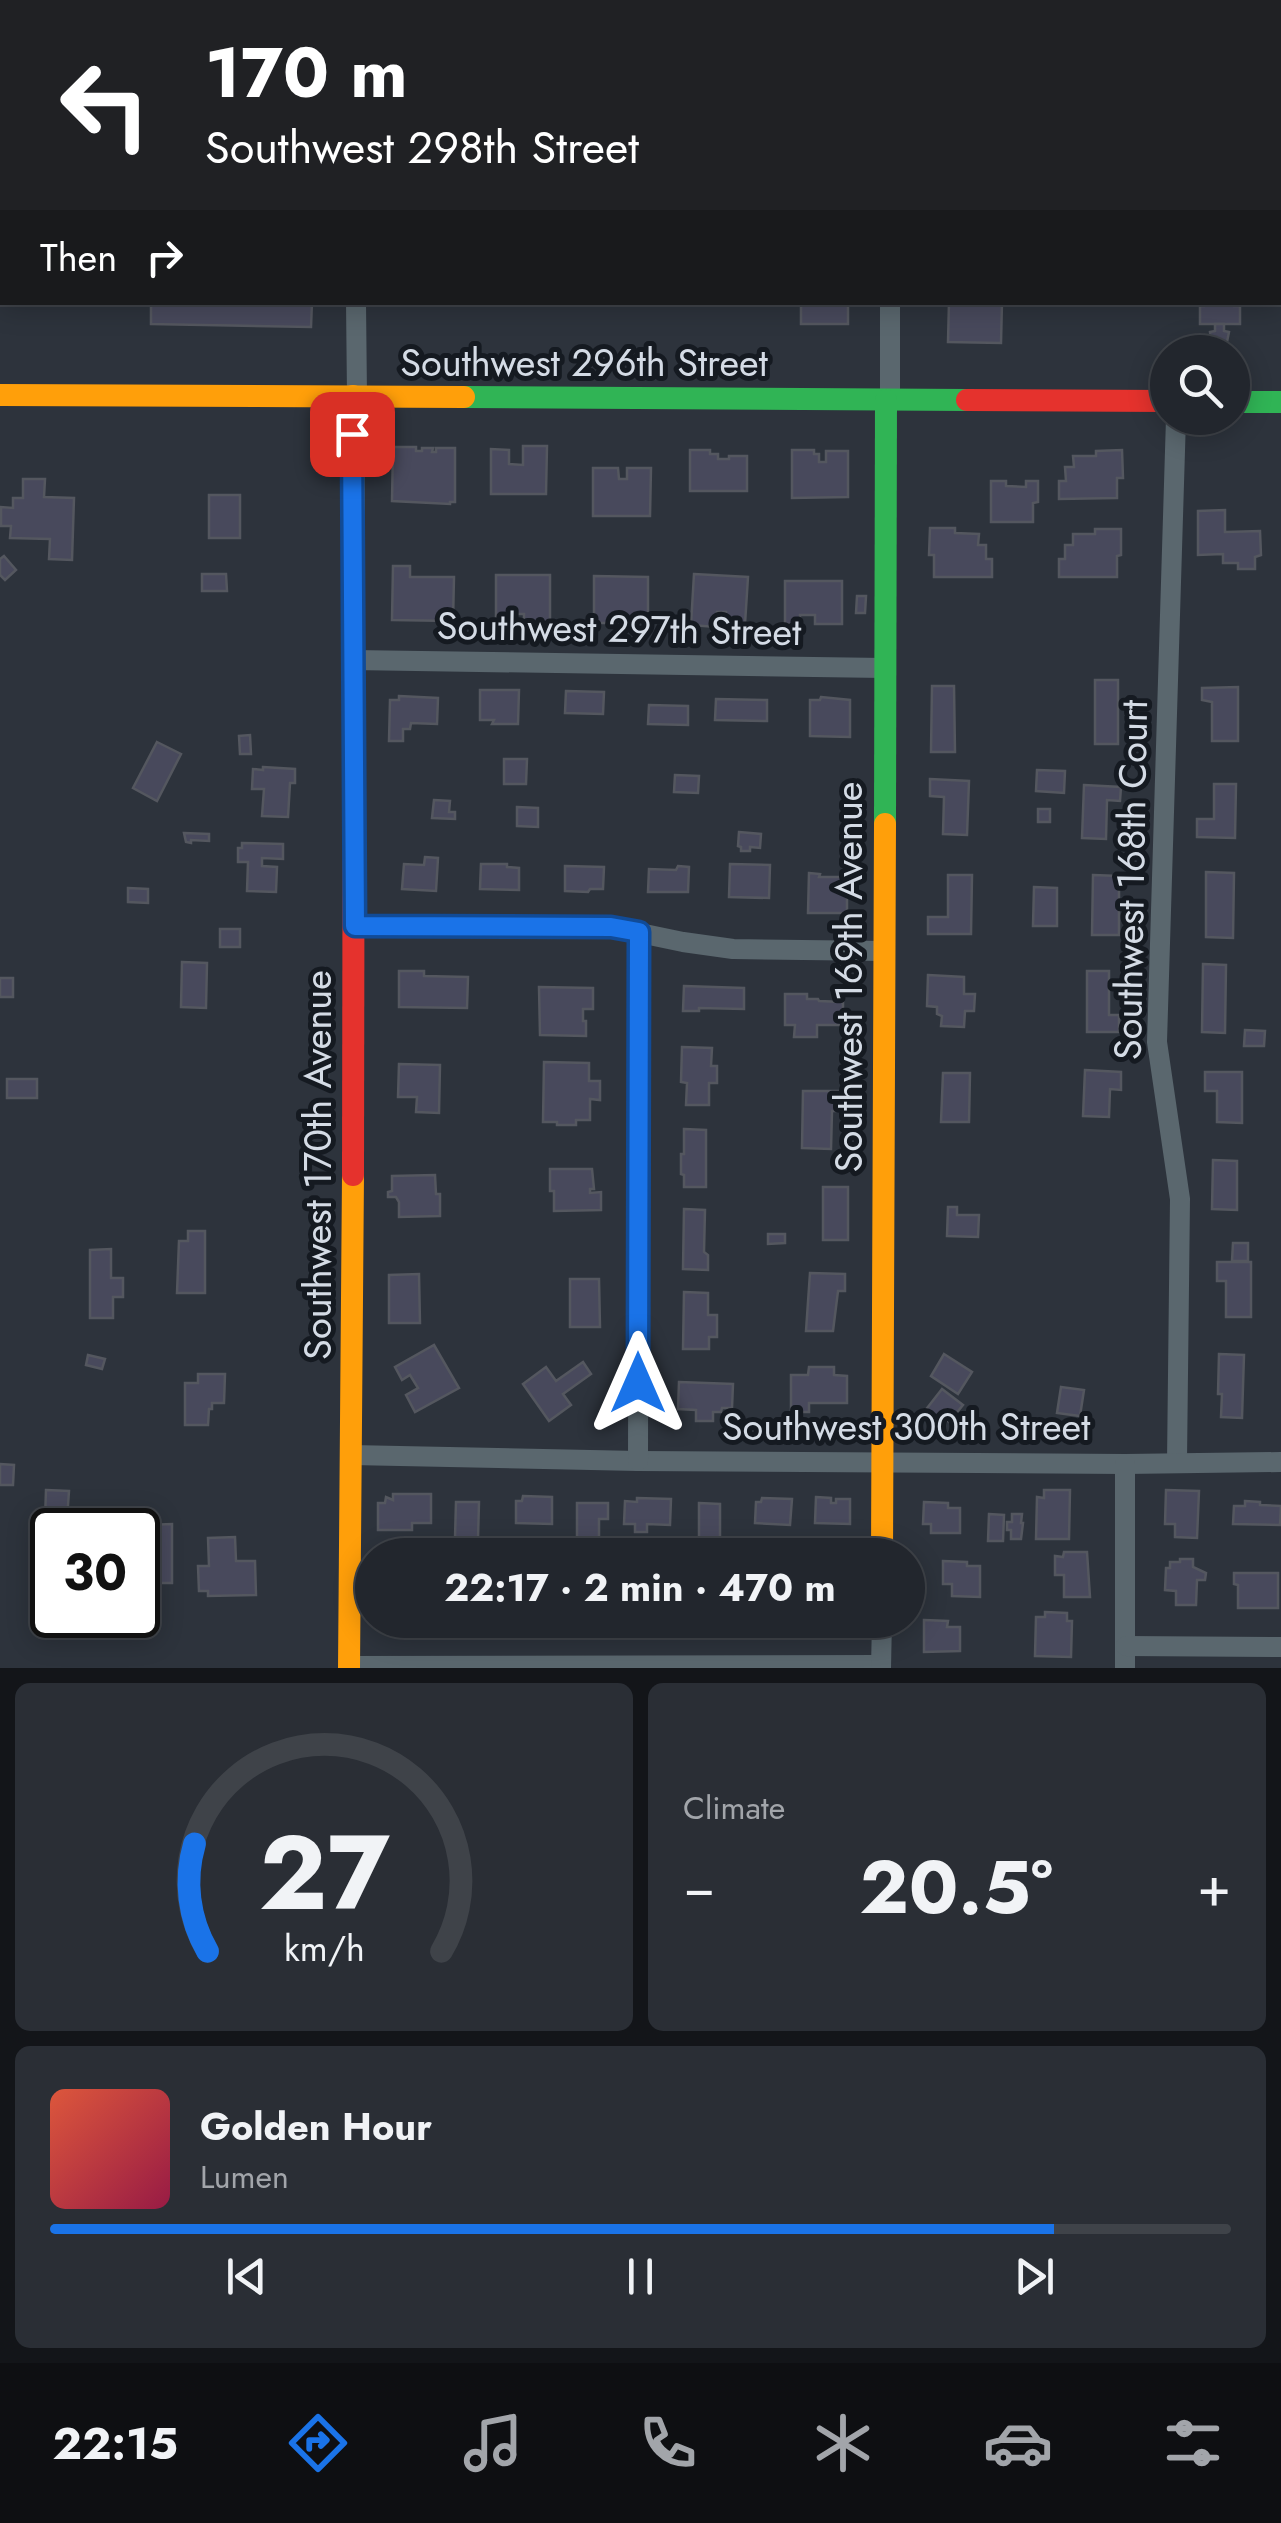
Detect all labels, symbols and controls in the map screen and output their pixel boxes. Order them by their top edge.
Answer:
text: 170 m [205,22,408,123]
icon: left [40,40,170,170]
text: Southwest 298th Street [205,115,639,180]
text: Then [40,230,117,285]
icon: right [137,230,192,285]
street label: Southwest 296th Street [400,335,768,390]
map controls [1150,335,1250,435]
button: search [1150,335,1250,435]
pin [310,392,395,477]
icon: arrive [325,407,380,462]
street label: Southwest 297th Street [436,598,802,659]
street label: Southwest 168th Court [1100,699,1161,1061]
street label: Southwest 169th Avenue [821,782,876,1172]
street label: Southwest 170th Avenue [290,970,345,1360]
position arrow [586,1331,690,1435]
street label: Southwest 300th Street [722,1399,1090,1454]
speed limit sign: 30 [30,1508,160,1638]
text: 22:17 · 2 min · 470 m [444,1560,836,1615]
text: Climate [683,1785,785,1831]
text: 27 [259,1798,390,1948]
text: 20.5° [859,1833,1053,1941]
text: − [683,1847,715,1927]
text: + [1197,1847,1231,1927]
text: km/h [284,1923,364,1974]
text: Golden Hour [200,2099,432,2154]
text: Lumen [200,2154,289,2200]
icon: previous [219,2249,274,2304]
icon: pause [613,2249,668,2304]
icon: next [1007,2249,1062,2304]
icon: directions [283,2408,353,2478]
icon: music [458,2408,528,2478]
icon: phone [633,2408,703,2478]
icon: climate [808,2408,878,2478]
icon: car [983,2408,1053,2478]
icon: filters [1158,2408,1228,2478]
text: 22:15 [53,2411,178,2476]

